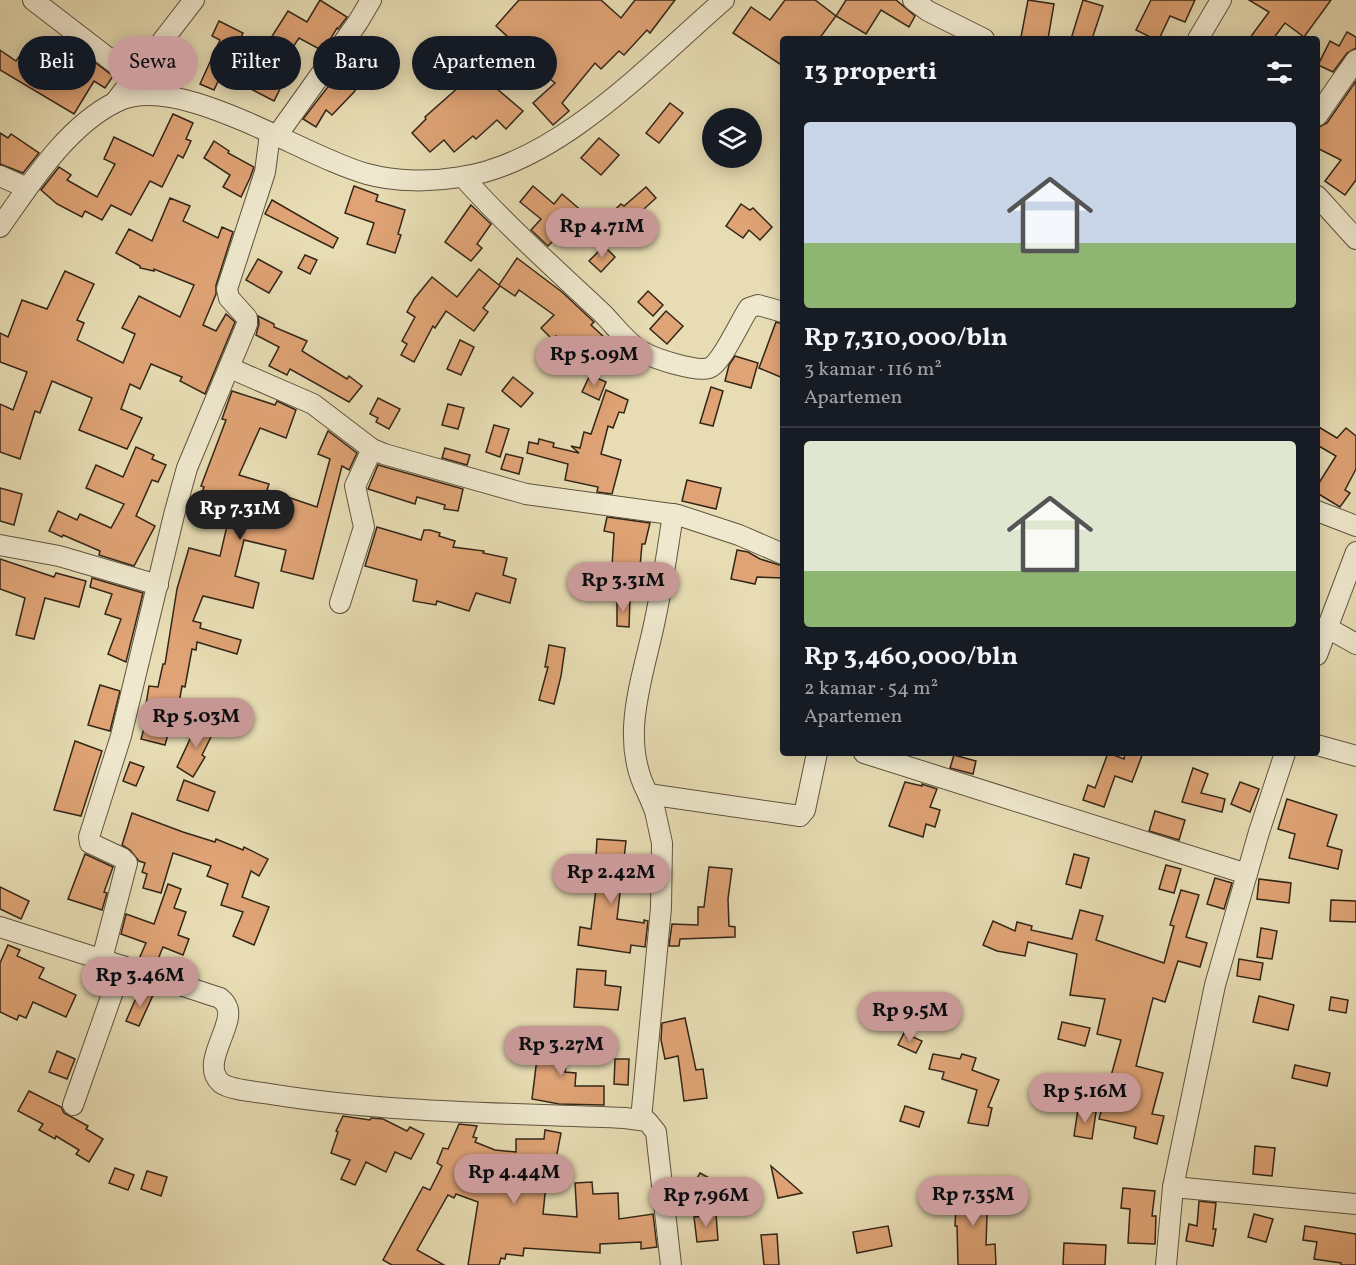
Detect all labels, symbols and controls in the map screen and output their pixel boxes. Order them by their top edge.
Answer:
chip: Beli [18,36,96,90]
chip: Sewa [108,36,198,90]
chip: Filter [210,36,301,90]
chip: Baru [313,36,400,90]
chip: Apartemen [412,36,557,90]
text: 13 properti [804,54,937,90]
icon: filters [1263,56,1296,89]
map controls [702,108,762,168]
button: layers [702,108,762,168]
icon: home [996,161,1104,269]
pin: Rp 4.71M [540,208,664,259]
text: Rp 4.71M [560,213,644,241]
text: Rp 7,310,000/bln [804,320,1008,356]
pin: Rp 5.09M [532,336,656,387]
text: Rp 5.09M [550,341,638,369]
text: 3 kamar · 116 m² [804,356,942,384]
text: Apartemen [804,384,903,412]
icon: home [996,480,1104,588]
pin: Rp 7.31M [178,490,302,541]
text: Rp 7.31M [199,495,281,523]
pin: Rp 3.31M [561,562,685,613]
text: Rp 3.31M [581,567,665,595]
text: Rp 3,460,000/bln [804,639,1018,675]
text: 2 kamar · 54 m² [804,675,938,703]
pin: Rp 5.03M [134,698,258,749]
text: Rp 5.03M [152,703,240,731]
text: Apartemen [804,703,903,731]
pin: Rp 2.42M [549,854,673,905]
text: Rp 2.42M [567,859,655,887]
pin: Rp 3.46M [78,957,202,1008]
text: Rp 3.46M [96,962,184,990]
pin: Rp 9.5M [855,992,965,1043]
text: Rp 9.5M [872,997,948,1025]
pin: Rp 3.27M [499,1026,623,1077]
text: Rp 3.27M [518,1031,604,1059]
pin: Rp 5.16M [1023,1073,1147,1124]
text: Rp 5.16M [1043,1078,1127,1106]
pin: Rp 4.44M [452,1154,576,1205]
text: Rp 4.44M [468,1159,560,1187]
pin: Rp 7.35M [911,1176,1035,1227]
pin: Rp 7.96M [644,1177,768,1228]
text: Rp 7.35M [932,1181,1014,1209]
text: Rp 7.96M [663,1182,749,1210]

